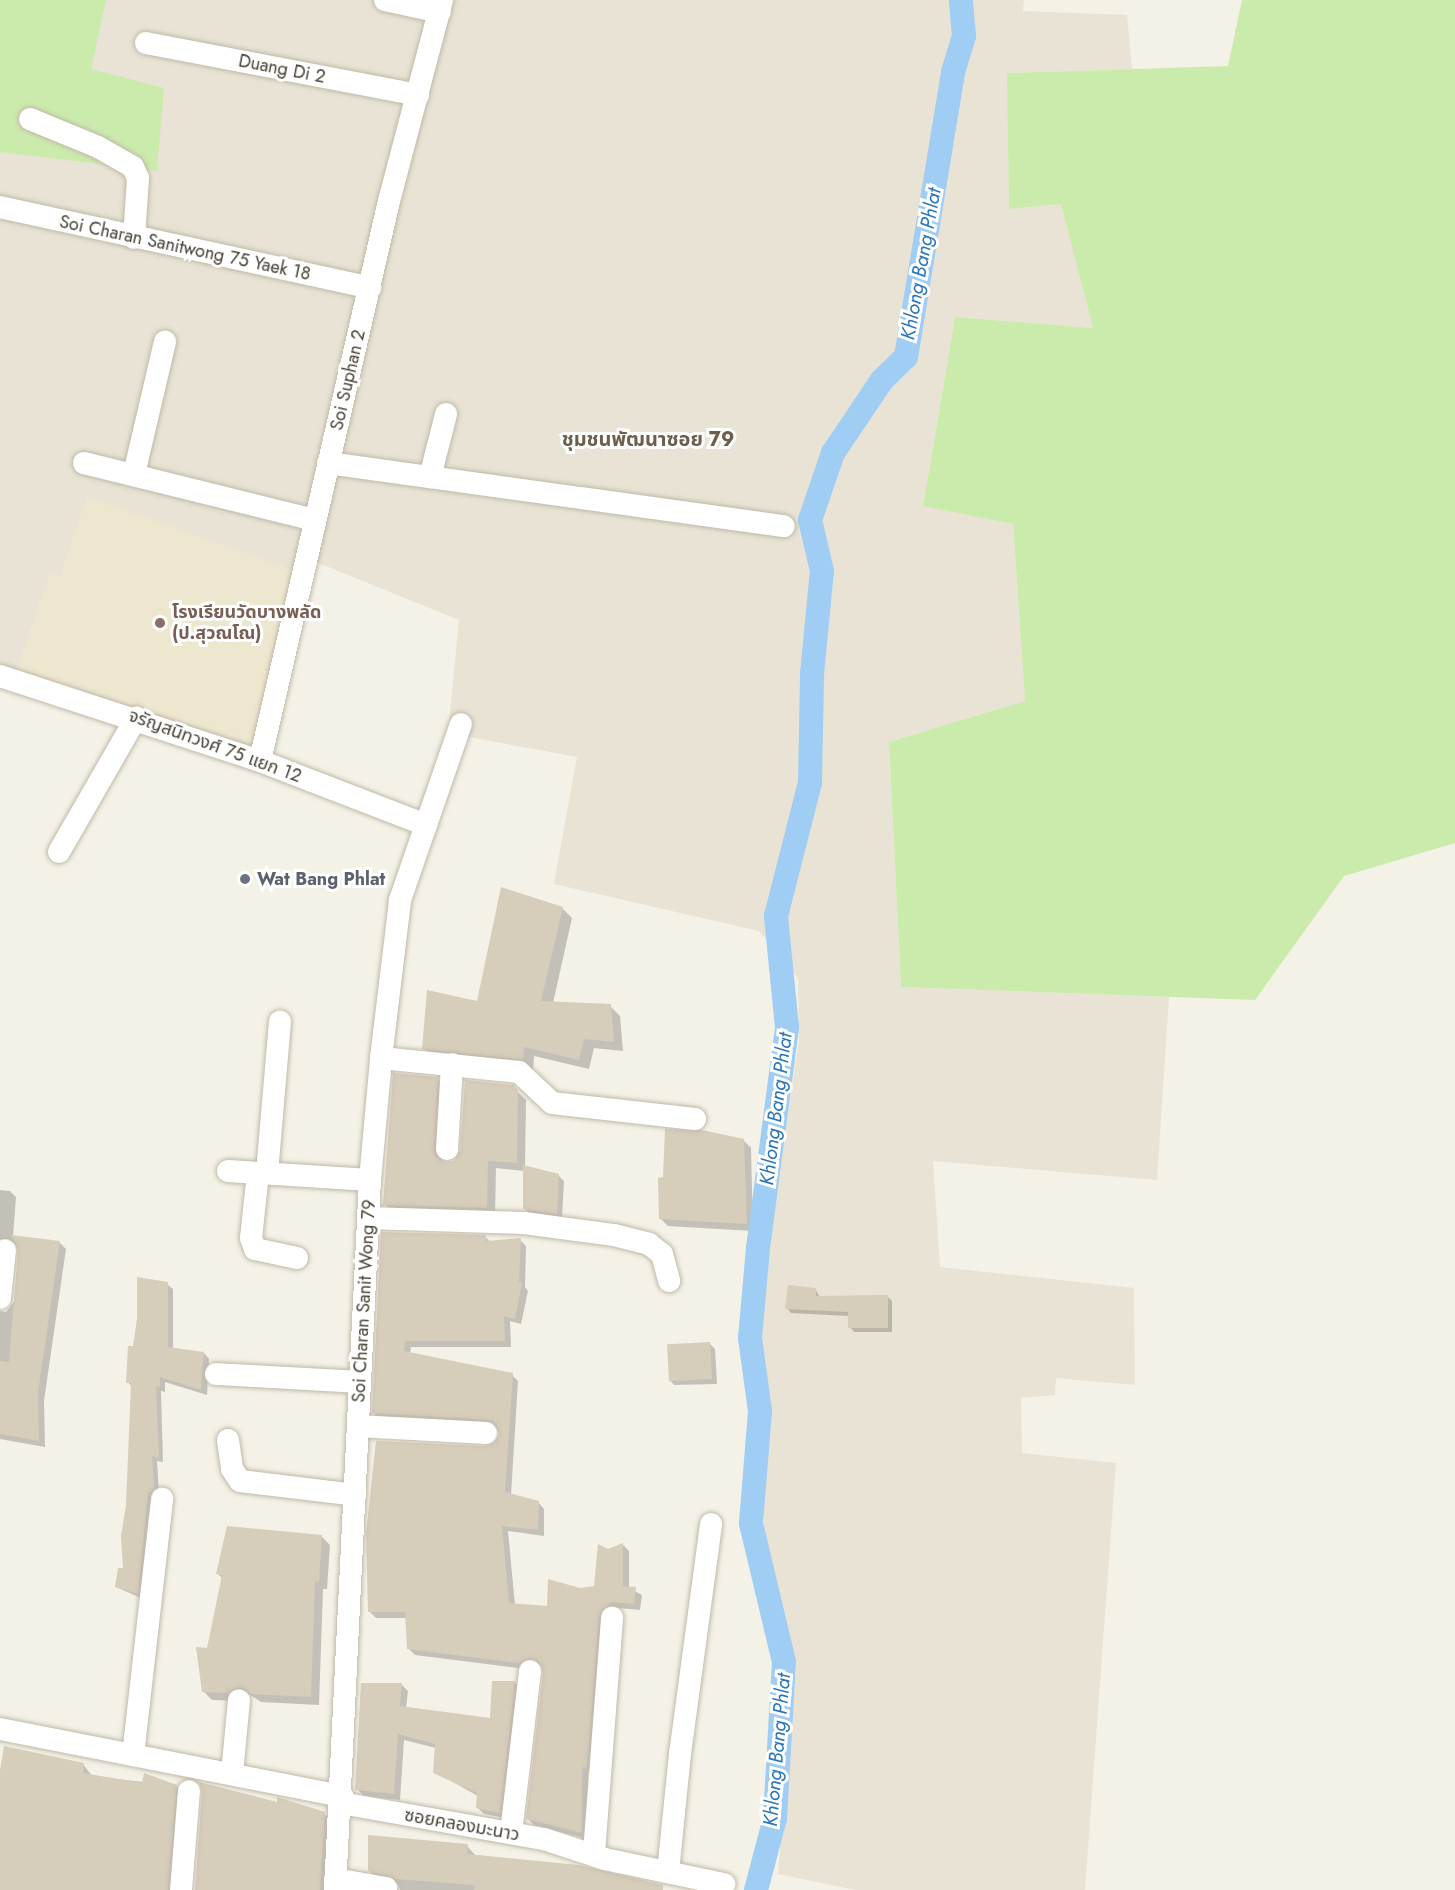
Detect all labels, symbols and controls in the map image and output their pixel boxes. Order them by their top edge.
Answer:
street label: Duang Di 2 [237,50,327,88]
water label: Khlong Bang Phlat [896,186,946,342]
street label: Soi Charan Sanitwong 75 Yaek 18 [57,211,313,285]
street label: Soi Suphan 2 [326,328,370,432]
district label: ชุมชนพัฒนาซอย 79 [562,427,734,451]
place label: โรงเรียนวัดบางพลัด (ป.สุวณโณ) [172,602,321,644]
marker: โรงเรียนวัดบางพลัด (ป.สุวณโณ) [153,616,167,630]
street label: จรัญสนิทวงศ์ 75 แยก 12 [126,705,304,787]
place label: Wat Bang Phlat [257,868,385,890]
marker: Wat Bang Phlat [238,872,252,886]
water label: Khlong Bang Phlat [755,1031,797,1187]
street label: Soi Charan Sanit Wong 79 [348,1199,380,1403]
water label: Khlong Bang Phlat [758,1672,796,1828]
street label: ซอยคลองมะนาว [403,1804,521,1846]

